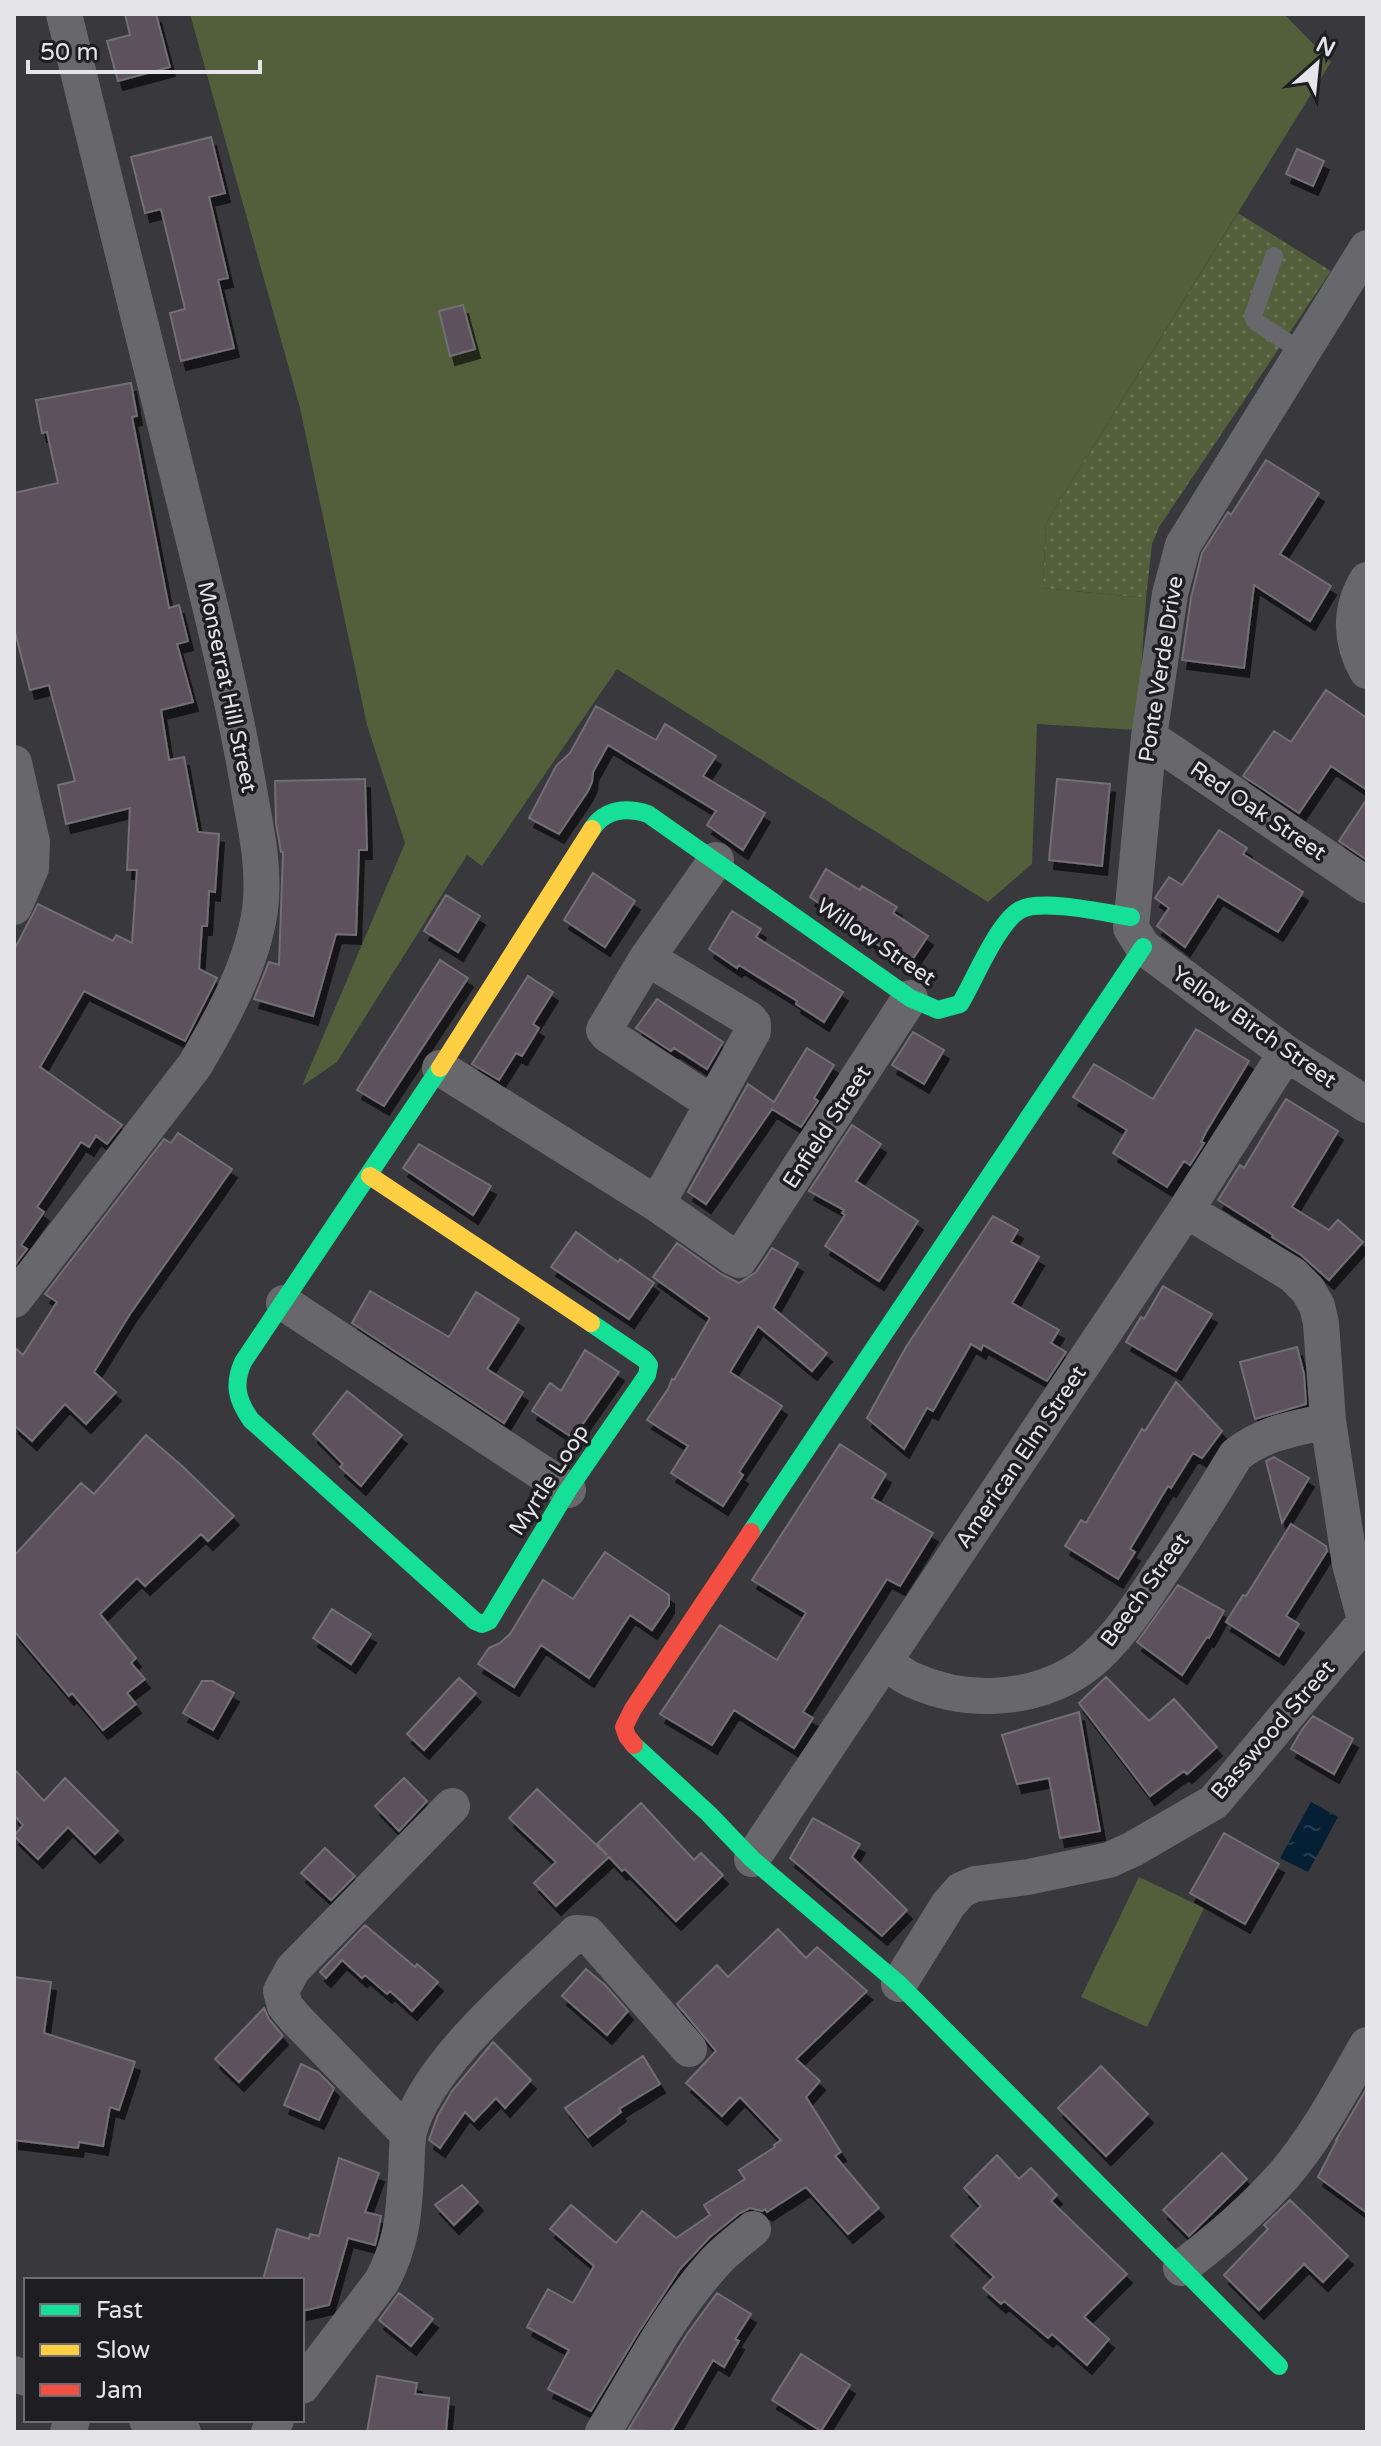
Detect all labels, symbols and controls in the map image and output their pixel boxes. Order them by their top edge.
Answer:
scale bar [28,24,260,74]
north arrow [1277,24,1357,104]
text: N [1312,31,1339,63]
text: 50 m [40,38,98,67]
street label: Ponte Verde Drive [1133,574,1189,764]
street label: Monserrat Hill Street [192,579,262,795]
street label: Red Oak Street [1185,756,1331,866]
street label: Willow Street [812,893,940,991]
street label: Yellow Birch Street [1167,961,1341,1093]
street label: Enfield Street [778,1061,876,1193]
street label: American Elm Street [950,1361,1092,1553]
street label: Myrtle Loop [504,1420,594,1540]
street label: Beech Street [1095,1528,1195,1652]
street label: Basswood Street [1206,1655,1340,1805]
legend [24,2278,304,2422]
text: Fast [96,2296,143,2325]
text: Slow [96,2336,150,2365]
text: Jam [96,2376,143,2405]

